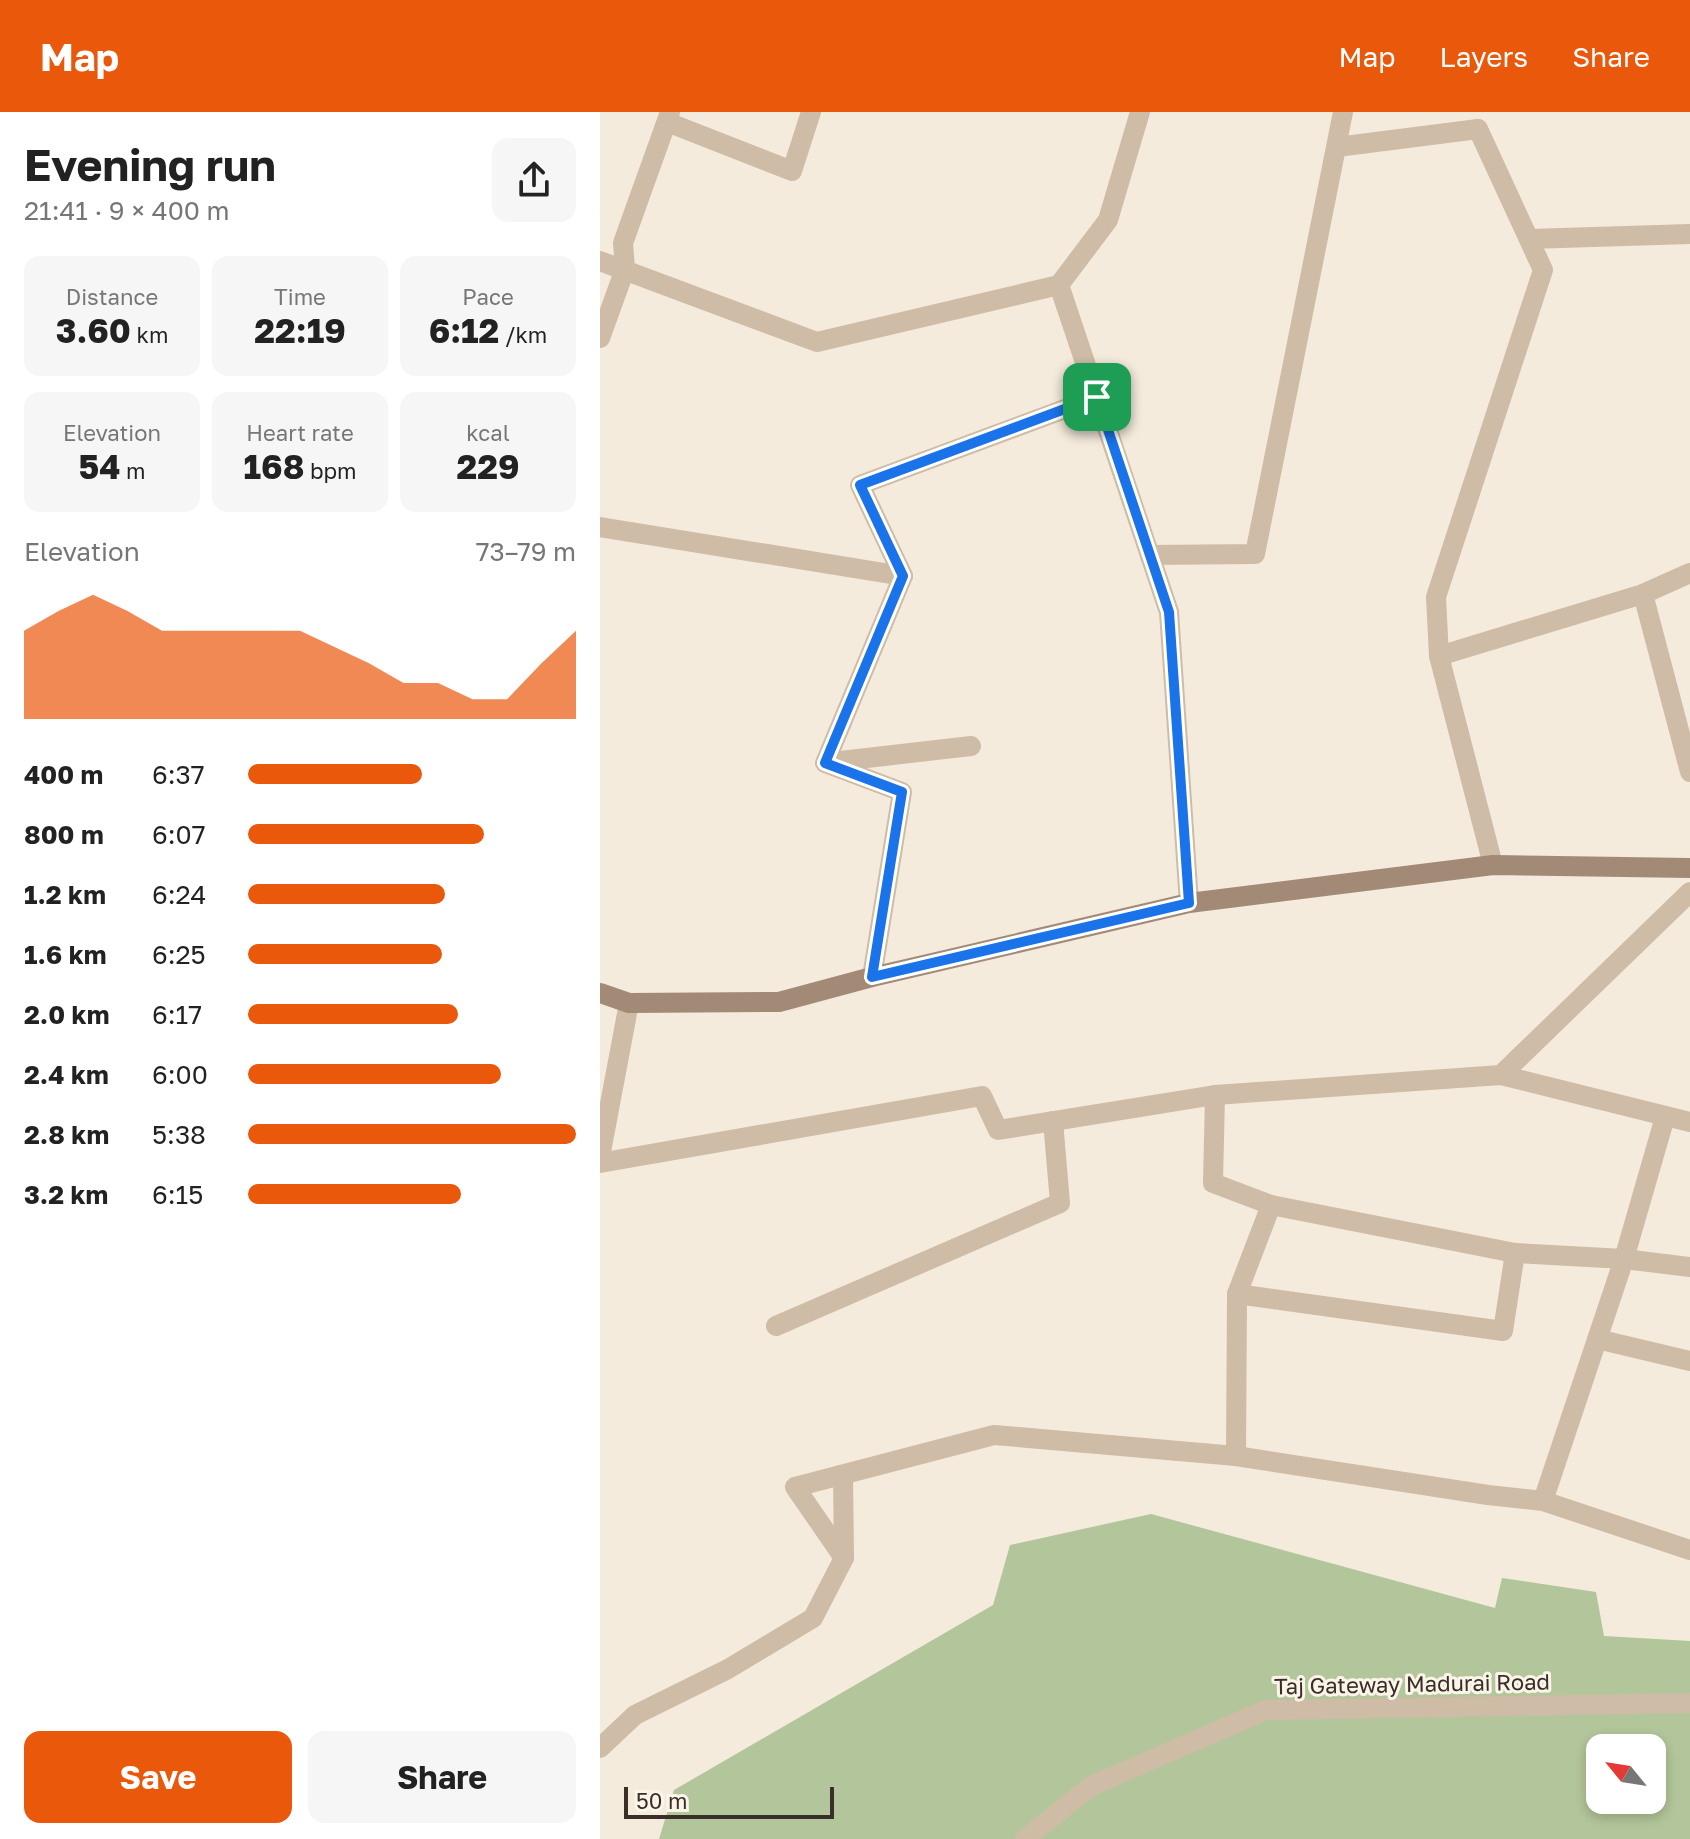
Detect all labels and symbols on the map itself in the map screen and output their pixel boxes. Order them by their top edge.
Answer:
pin [1063,363,1131,431]
street label: Taj Gateway Madurai Road [1274,1668,1550,1699]
north arrow [1586,1734,1666,1814]
scale bar [624,1783,834,1819]

